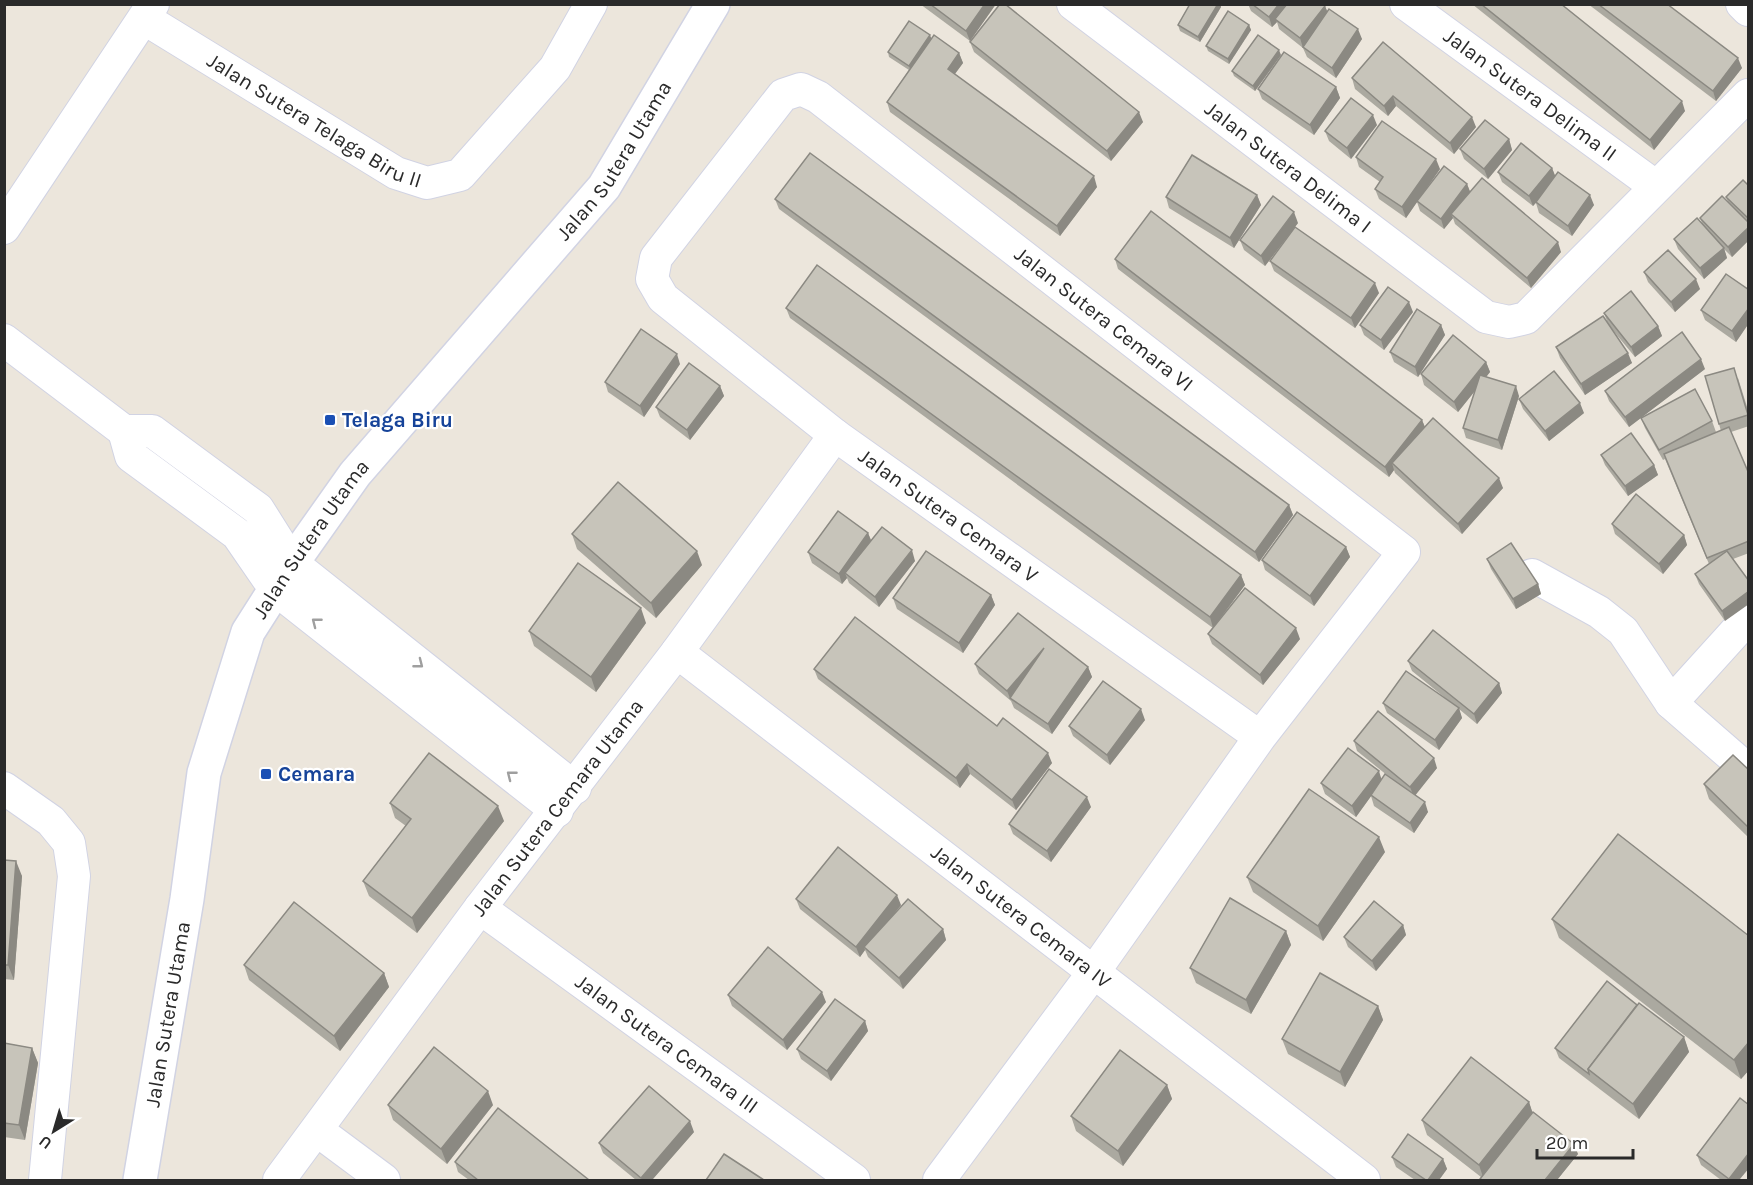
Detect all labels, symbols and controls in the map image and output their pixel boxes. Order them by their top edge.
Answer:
street label: Jalan Sutera Delima II [1439,24,1621,166]
street label: Jalan Sutera Telaga Biru II [203,48,425,192]
street label: Jalan Sutera Utama [551,77,676,245]
street label: Jalan Sutera Delima I [1200,96,1376,238]
street label: Jalan Sutera Cemara VI [1010,242,1198,396]
place label: Telaga Biru [342,408,453,432]
marker: Telaga Biru [323,413,337,427]
street label: Jalan Sutera Cemara V [854,444,1043,587]
street label: Jalan Sutera Utama [248,455,374,623]
one-way arrow [312,619,323,630]
one-way arrow [412,656,423,667]
street label: Jalan Sutera Cemara Utama [466,694,648,920]
place label: Cemara [278,762,355,786]
marker: Cemara [259,767,273,781]
one-way arrow [506,772,517,783]
street label: Jalan Sutera Cemara IV [926,840,1116,993]
street label: Jalan Sutera Utama [140,920,195,1109]
street label: Jalan Sutera Cemara III [571,969,763,1118]
north arrow [24,1101,84,1161]
scale bar [1537,1122,1633,1160]
text: U [35,1132,55,1153]
text: 20 m [1546,1132,1588,1154]

